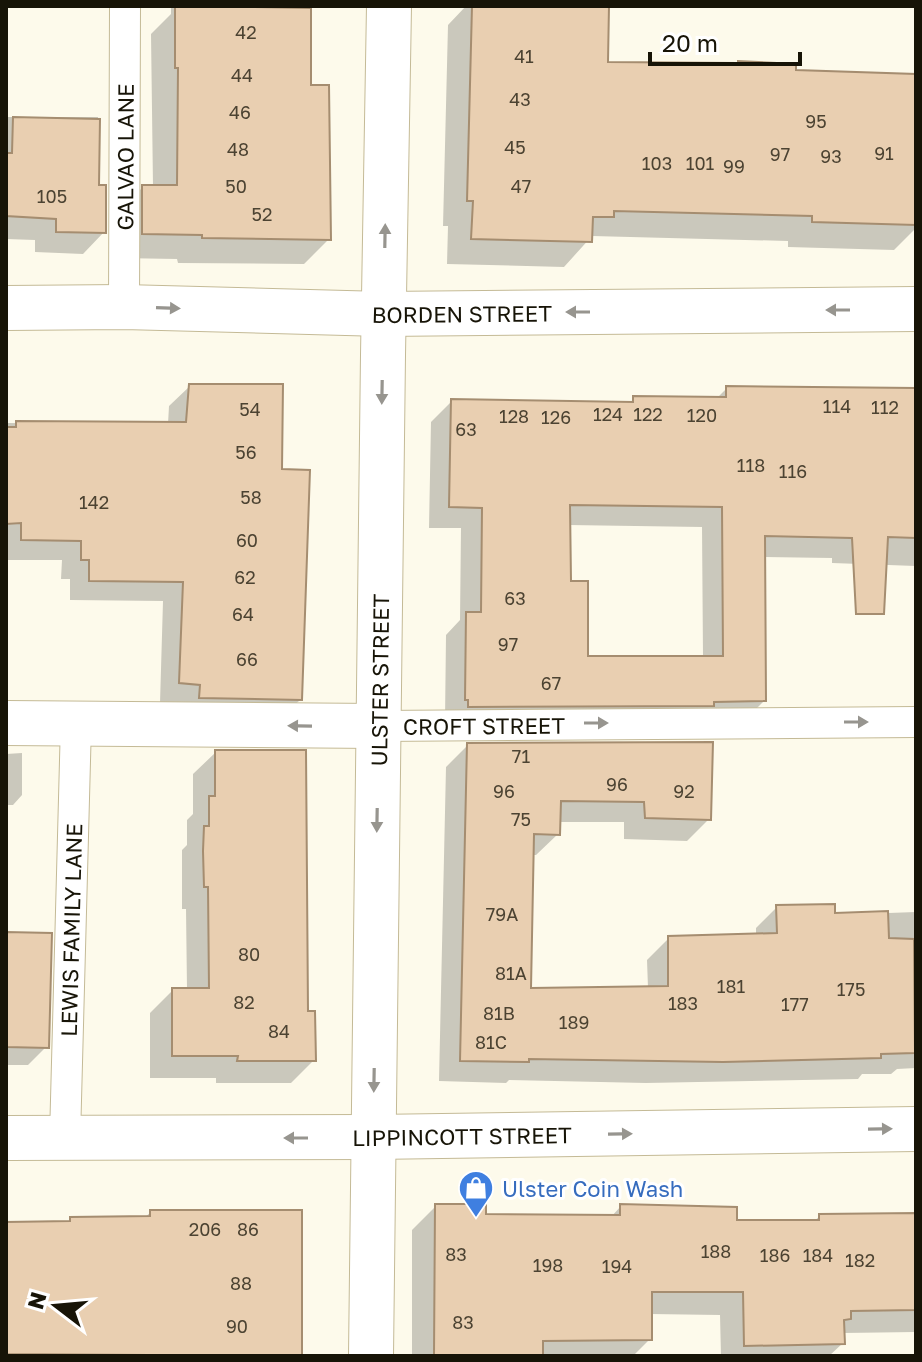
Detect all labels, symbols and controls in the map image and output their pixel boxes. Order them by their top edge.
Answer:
scale bar [650,16,800,66]
house number: 42 [235,21,257,43]
text: 20 m [662,28,718,57]
house number: 41 [514,45,534,67]
house number: 44 [231,64,253,86]
street label: GALVAO LANE [111,83,138,231]
house number: 43 [509,88,531,110]
house number: 46 [229,101,251,123]
house number: 95 [805,110,827,132]
house number: 45 [504,136,526,158]
house number: 48 [227,138,249,160]
house number: 91 [874,142,894,164]
house number: 97 [770,143,790,165]
house number: 93 [820,145,842,167]
house number: 103 [642,152,672,174]
house number: 101 [686,152,715,174]
house number: 99 [723,155,745,177]
house number: 50 [225,175,247,197]
house number: 47 [511,175,531,197]
house number: 105 [37,185,67,207]
house number: 52 [252,203,272,225]
one-way arrow [379,223,391,248]
street label: BORDEN STREET [371,299,552,328]
one-way arrow [156,302,181,314]
one-way arrow [825,304,850,316]
one-way arrow [565,306,590,318]
one-way arrow [376,380,388,405]
house number: 114 [823,395,851,417]
house number: 112 [871,396,899,418]
house number: 54 [239,398,261,420]
house number: 124 [593,403,623,425]
house number: 122 [633,403,663,425]
house number: 120 [687,404,717,426]
house number: 128 [499,405,529,427]
house number: 126 [541,406,571,428]
house number: 63 [455,418,477,440]
house number: 56 [235,441,257,463]
house number: 118 [737,454,765,476]
house number: 116 [779,460,807,482]
house number: 58 [240,486,262,508]
house number: 142 [79,491,109,513]
house number: 60 [236,529,258,551]
house number: 62 [234,566,256,588]
house number: 63 [504,587,526,609]
street label: ULSTER STREET [365,593,394,767]
house number: 64 [232,603,254,625]
house number: 97 [498,633,518,655]
house number: 66 [236,648,258,670]
house number: 67 [541,672,561,694]
street label: CROFT STREET [403,711,566,739]
one-way arrow [844,716,869,728]
one-way arrow [584,717,609,729]
one-way arrow [287,720,312,733]
house number: 71 [512,745,530,767]
house number: 96 [606,773,628,795]
house number: 96 [493,780,515,802]
house number: 92 [673,780,695,802]
one-way arrow [371,808,383,833]
house number: 75 [511,808,531,830]
street label: LEWIS FAMILY LANE [54,823,87,1037]
house number: 79A [486,903,518,925]
house number: 80 [238,943,260,965]
house number: 81A [495,962,527,984]
house number: 181 [717,975,745,997]
house number: 175 [837,978,865,1000]
house number: 82 [233,991,255,1013]
house number: 183 [668,992,698,1014]
house number: 177 [781,993,809,1015]
house number: 81B [483,1002,515,1024]
house number: 189 [559,1011,589,1033]
house number: 84 [268,1020,290,1042]
house number: 81C [475,1031,507,1053]
one-way arrow [368,1068,380,1093]
street label: LIPPINCOTT STREET [352,1121,572,1151]
one-way arrow [868,1123,893,1135]
one-way arrow [608,1127,633,1140]
one-way arrow [283,1132,308,1144]
shop icon: Ulster Coin Wash [457,1169,495,1219]
place label: Ulster Coin Wash [502,1175,683,1202]
house number: 206 [189,1218,221,1240]
house number: 86 [237,1218,259,1240]
house number: 188 [701,1240,731,1262]
house number: 83 [445,1243,467,1265]
house number: 186 [760,1244,790,1266]
house number: 184 [803,1244,833,1266]
house number: 182 [845,1249,875,1271]
house number: 198 [533,1254,563,1276]
house number: 194 [602,1255,632,1277]
north arrow [16,1266,96,1346]
house number: 88 [230,1272,252,1294]
text: N [21,1289,52,1312]
house number: 83 [452,1311,474,1333]
house number: 90 [226,1315,248,1337]

